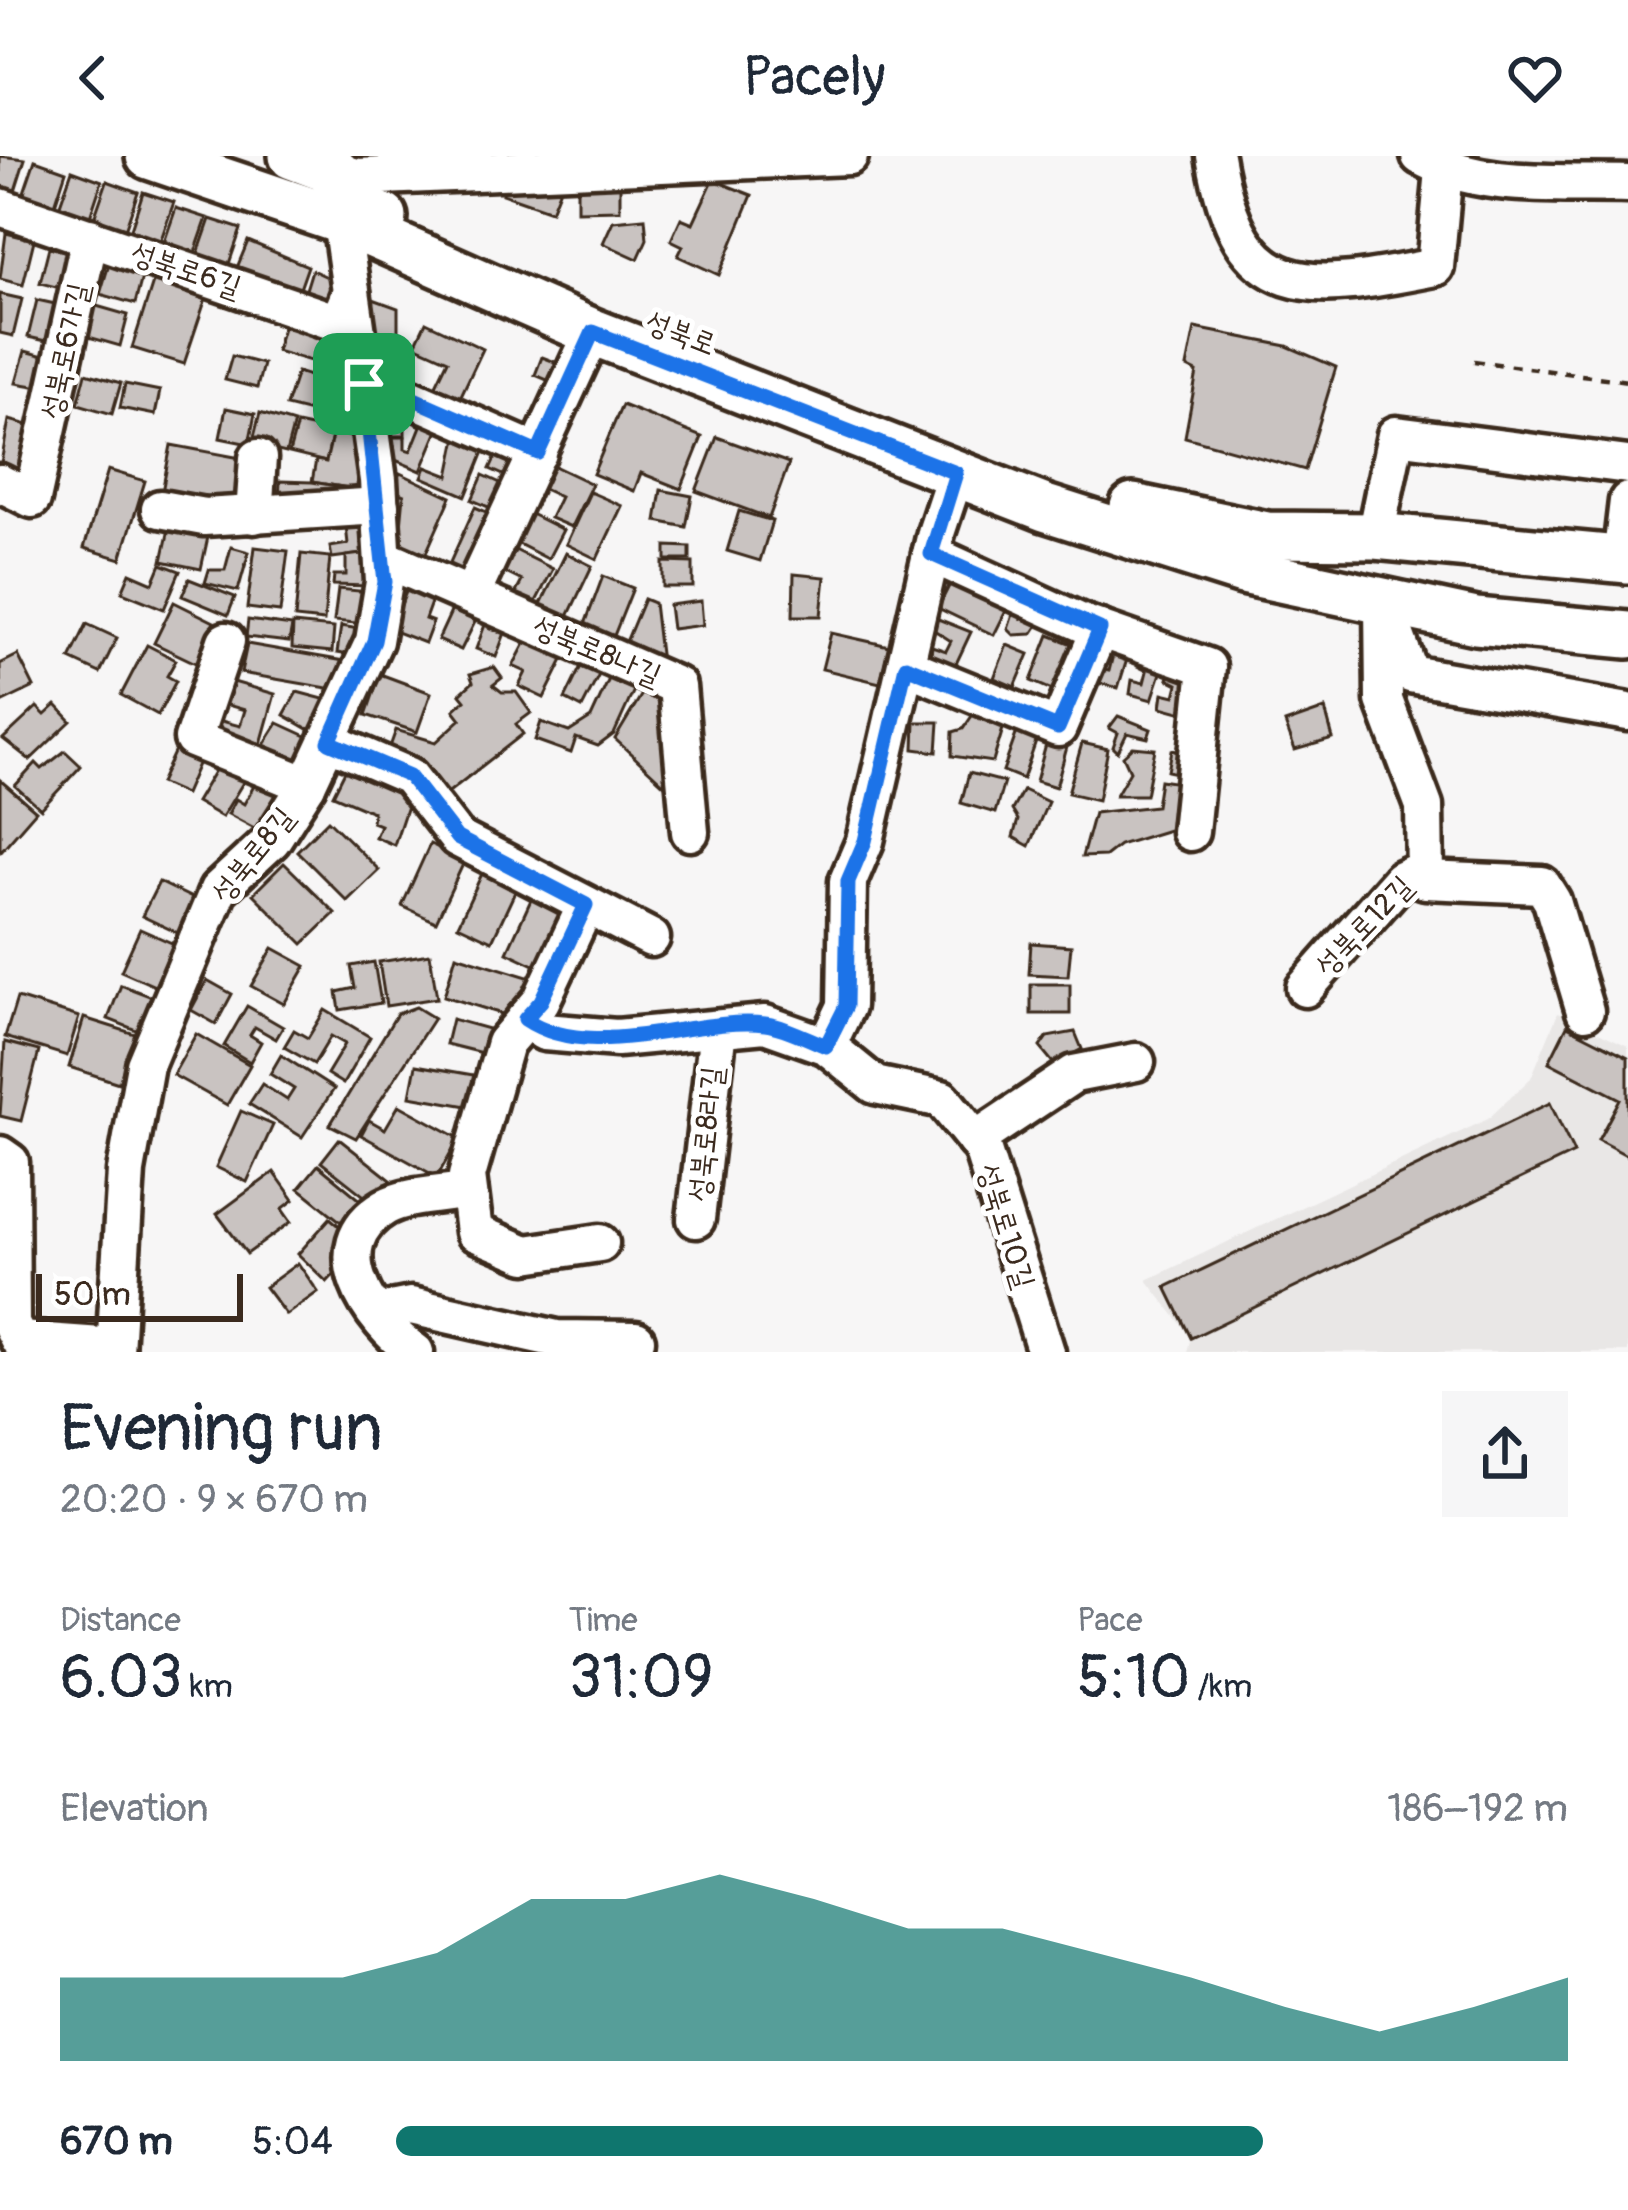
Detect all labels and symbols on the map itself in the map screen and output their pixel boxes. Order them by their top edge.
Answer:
street label: 성북로6길 [126,234,246,306]
street label: 성북로6가길 [33,280,97,422]
street label: 성북로 [641,303,721,363]
pin [313,333,415,435]
street label: 성북로8나길 [527,607,667,695]
street label: 성북로8길 [203,800,303,910]
street label: 성북로12길 [1307,868,1421,984]
street label: 성북로8라길 [681,1065,731,1203]
street label: 성북로10길 [969,1159,1043,1293]
scale bar [36,1268,243,1321]

